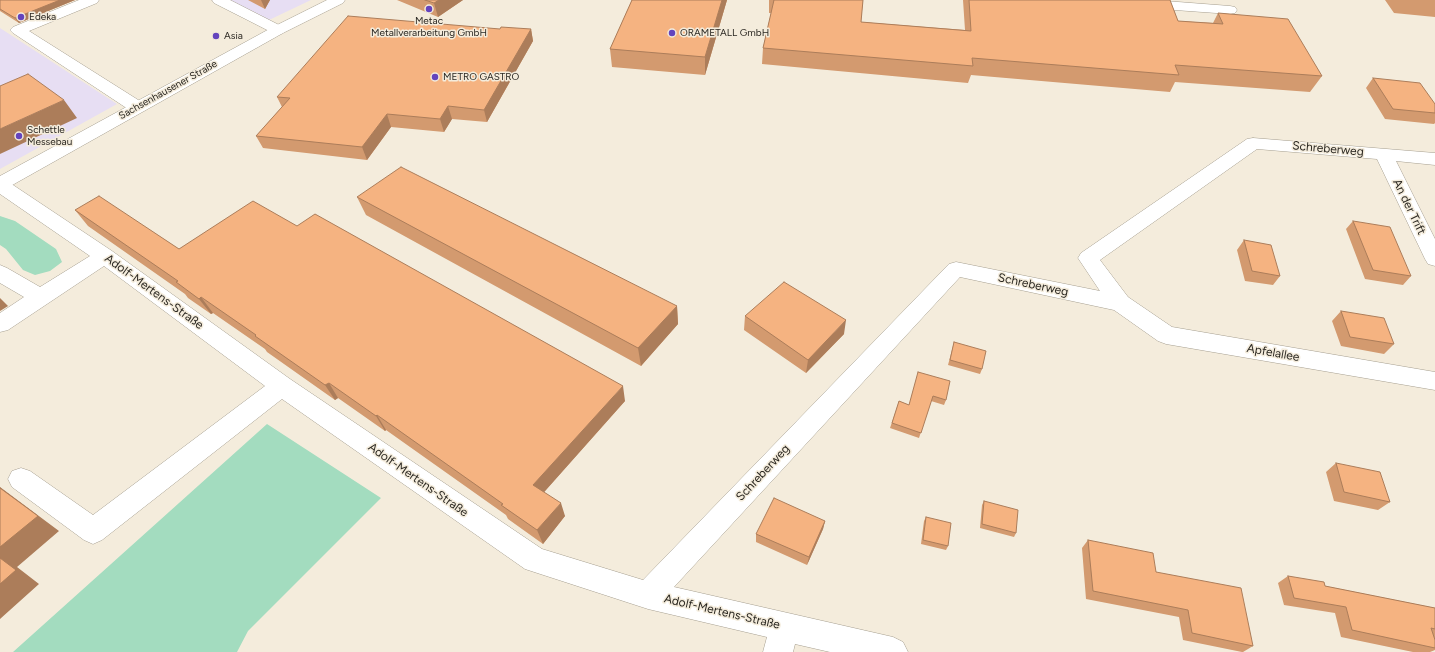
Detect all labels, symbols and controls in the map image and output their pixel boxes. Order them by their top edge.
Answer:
marker: Metac Metallverarbeitung GmbH [424,4,434,14]
place label: Edeka [29,11,56,23]
marker: Edeka [16,12,26,22]
place label: Metac Metallverarbeitung GmbH [371,15,487,38]
place label: ORAMETALL GmbH [680,27,769,39]
marker: ORAMETALL GmbH [667,28,677,38]
place label: Asia [224,30,243,42]
marker: Asia [211,31,221,41]
street label: Sachsenhausener Straße [117,58,219,122]
place label: METRO GASTRO [443,71,519,83]
marker: METRO GASTRO [430,72,440,82]
place label: Schettle Messebau [27,124,72,148]
marker: Schettle Messebau [14,131,24,141]
street label: Schreberweg [1292,139,1364,159]
street label: An der Trift [1389,177,1429,237]
street label: Adolf-Mertens-Straße [102,251,206,333]
street label: Schreberweg [996,271,1070,299]
street label: Apfelallee [1246,341,1300,365]
street label: Adolf-Mertens-Straße [365,440,471,520]
street label: Schreberweg [733,442,793,504]
street label: Adolf-Mertens-Straße [663,592,781,632]

